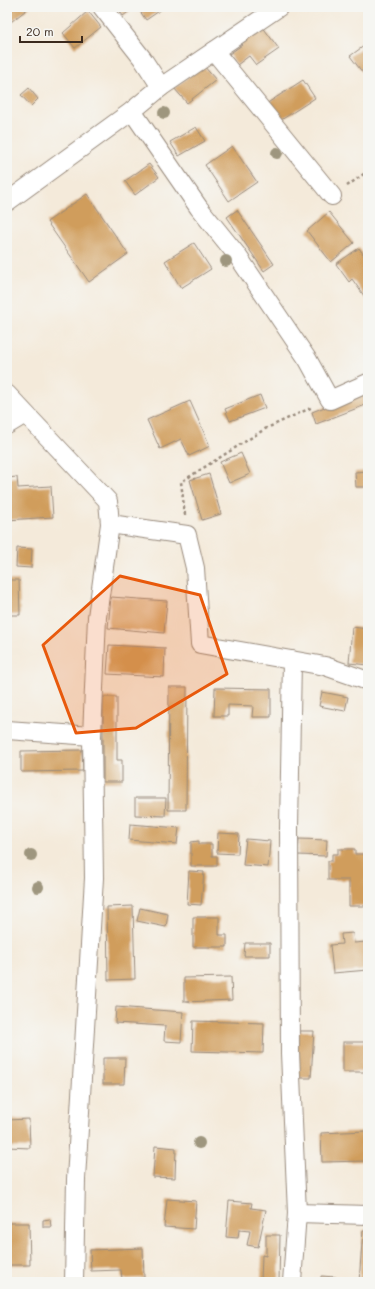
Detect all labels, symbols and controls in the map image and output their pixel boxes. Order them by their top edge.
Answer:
scale bar [20,18,82,44]
text: 20 m [26,23,54,39]

